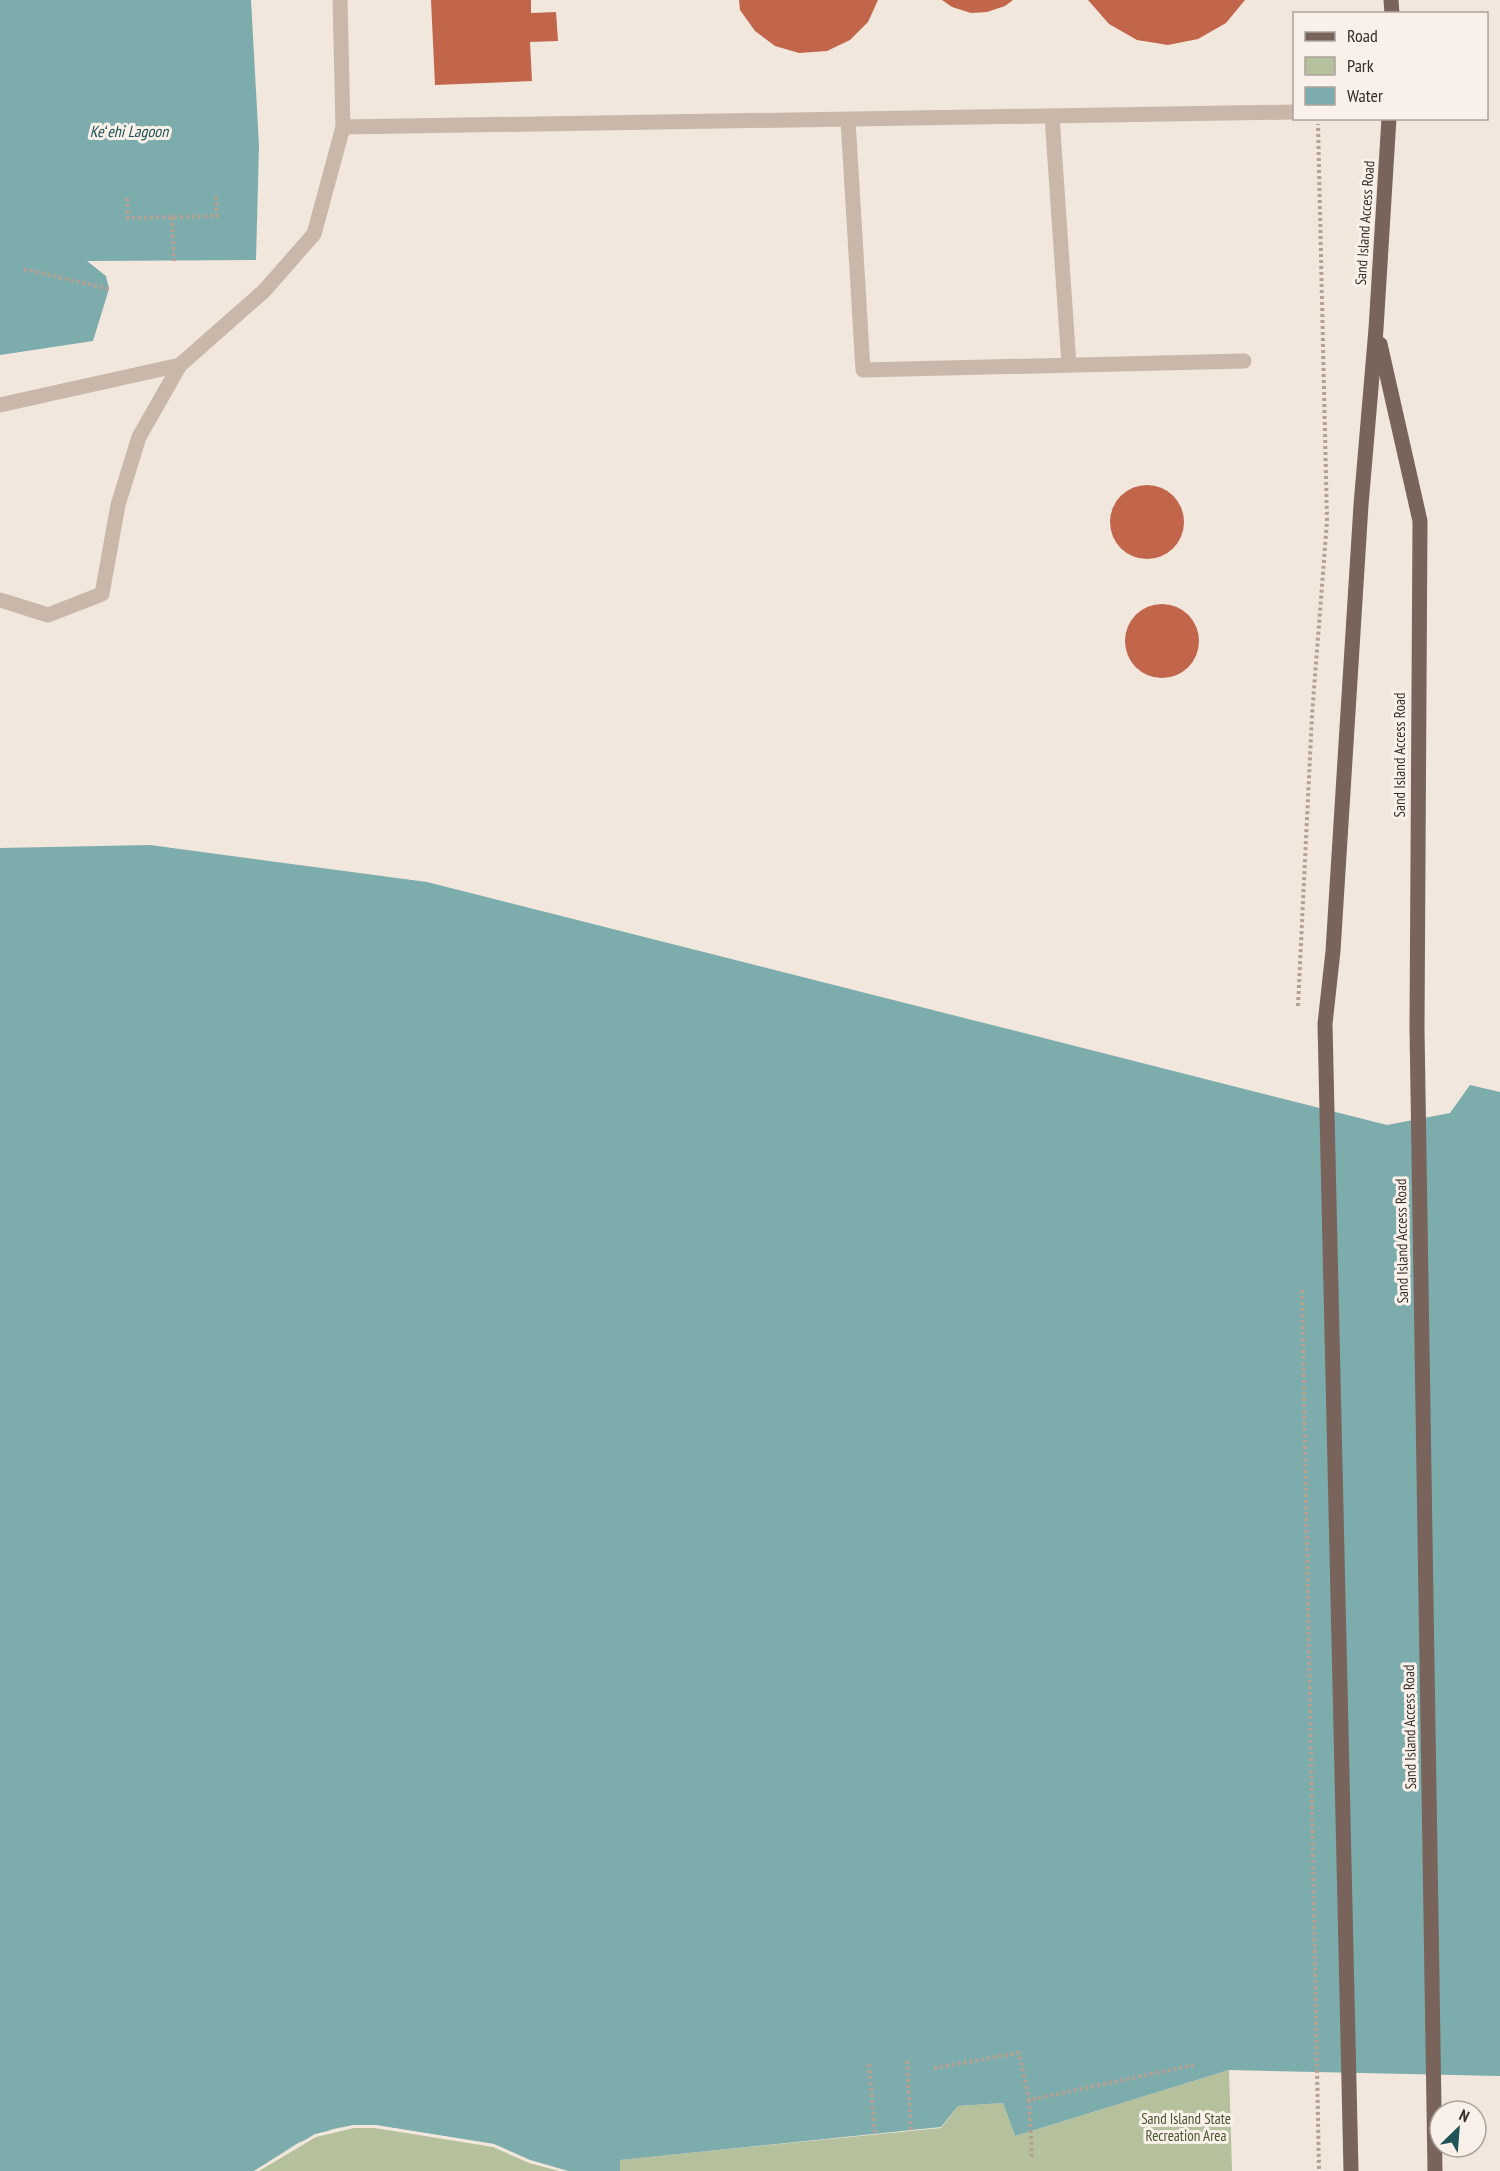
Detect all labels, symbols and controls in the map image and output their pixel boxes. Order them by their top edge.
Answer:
legend [1293,12,1488,120]
text: Road [1347,24,1378,47]
text: Park [1347,54,1374,77]
text: Water [1347,84,1383,107]
water label: Keʻehi Lagoon [90,121,169,141]
street label: Sand Island Access Road [1351,160,1378,286]
street label: Sand Island Access Road [1390,693,1409,817]
street label: Sand Island Access Road [1391,1178,1412,1304]
street label: Sand Island Access Road [1399,1664,1420,1790]
north arrow [1428,2099,1488,2159]
text: N [1456,2105,1472,2126]
park label: Sand Island State Recreation Area [1141,2109,1231,2145]

